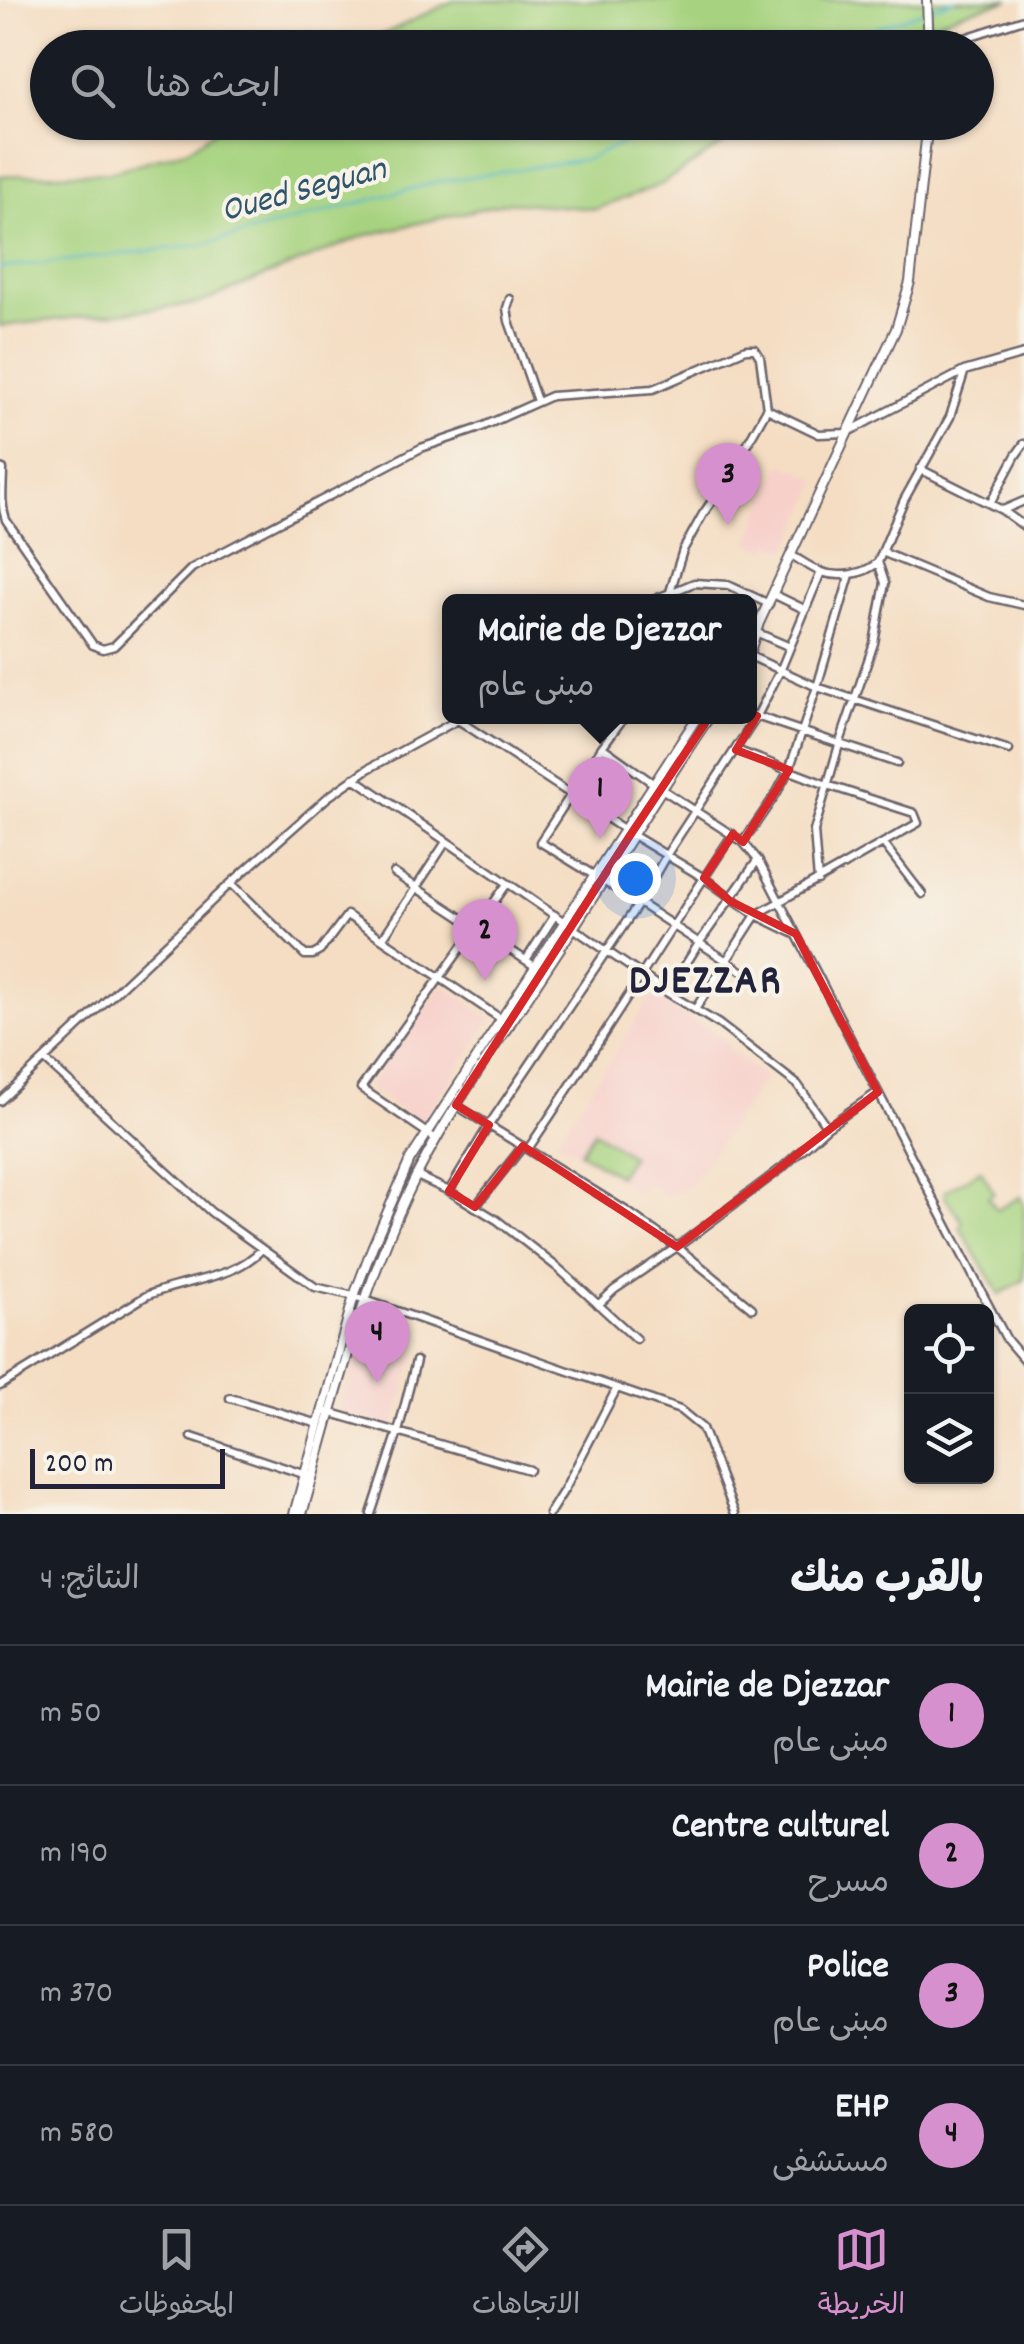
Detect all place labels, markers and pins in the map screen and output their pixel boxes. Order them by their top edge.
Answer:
pin: 3 [696,442,760,525]
pin: 1 [568,756,632,839]
pin: 2 [452,898,518,981]
pin: 4 [344,1300,410,1383]

